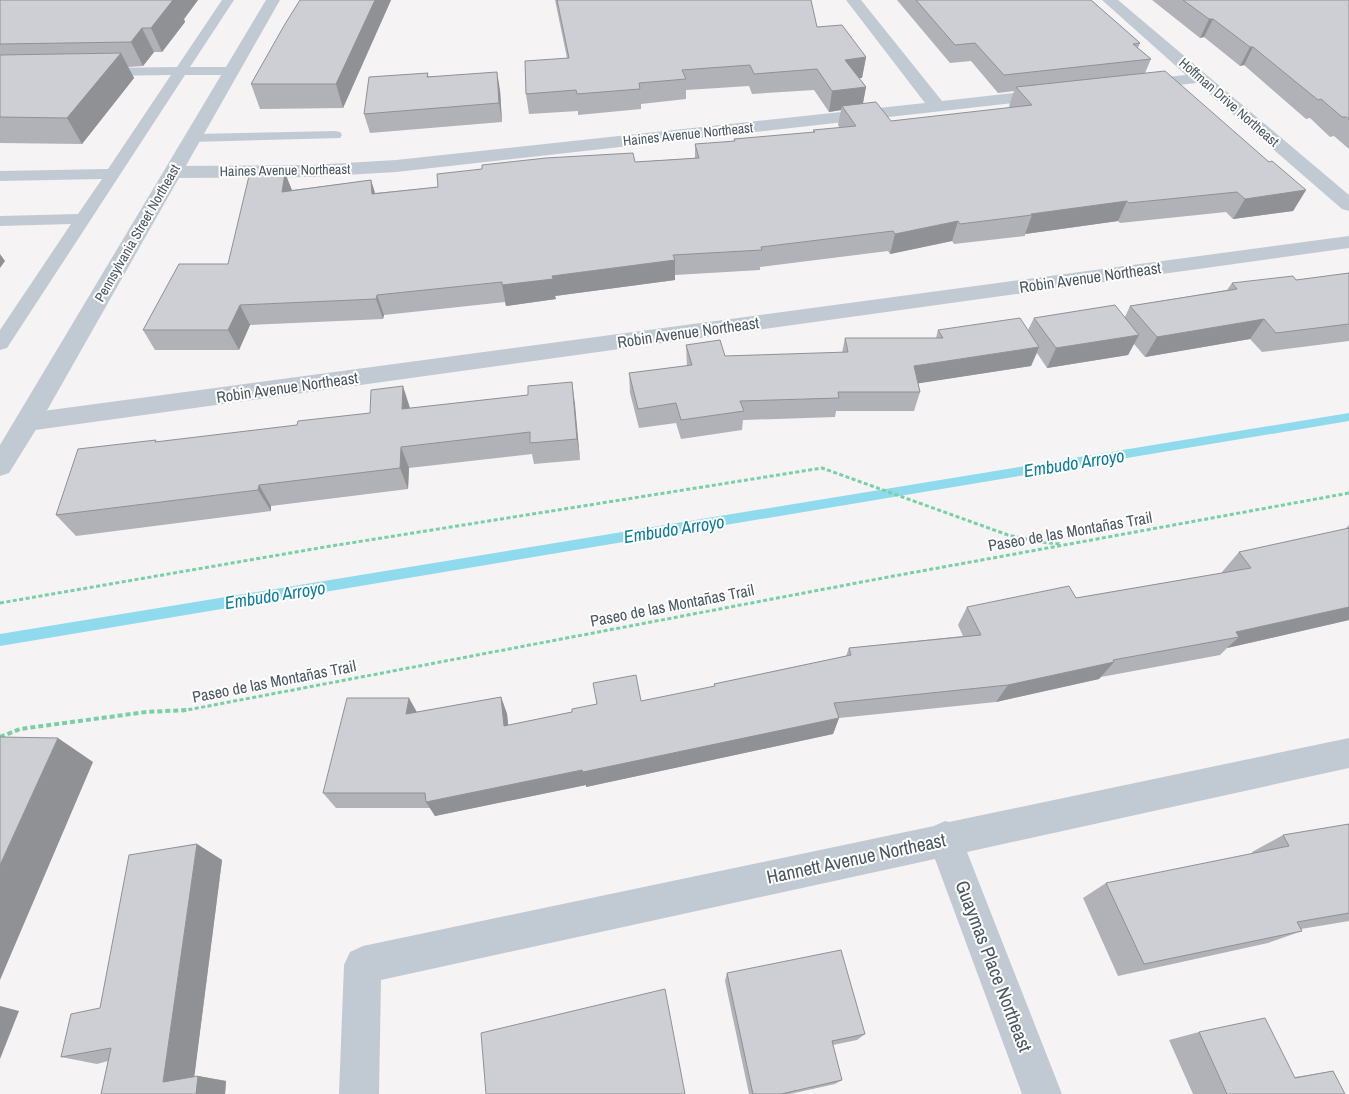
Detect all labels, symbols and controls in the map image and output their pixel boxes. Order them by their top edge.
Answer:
street label: Hoffman Drive Northeast [1175,54,1283,150]
street label: Haines Avenue Northeast [622,118,754,150]
street label: Haines Avenue Northeast [220,160,350,180]
street label: Pennsylvania Street Northeast [90,161,184,305]
street label: Robin Avenue Northeast [1018,256,1163,298]
street label: Robin Avenue Northeast [616,311,761,353]
street label: Robin Avenue Northeast [215,366,360,408]
water label: Embudo Arroyo [1022,443,1126,483]
street label: Paseo de las Montañas Trail [986,506,1154,556]
water label: Embudo Arroyo [622,509,726,549]
water label: Embudo Arroyo [223,575,327,615]
street label: Paseo de las Montañas Trail [588,578,756,632]
street label: Paseo de las Montañas Trail [190,654,358,708]
street label: Hannett Avenue Northeast [764,826,949,890]
street label: Guaymas Place Northeast [949,876,1039,1056]

